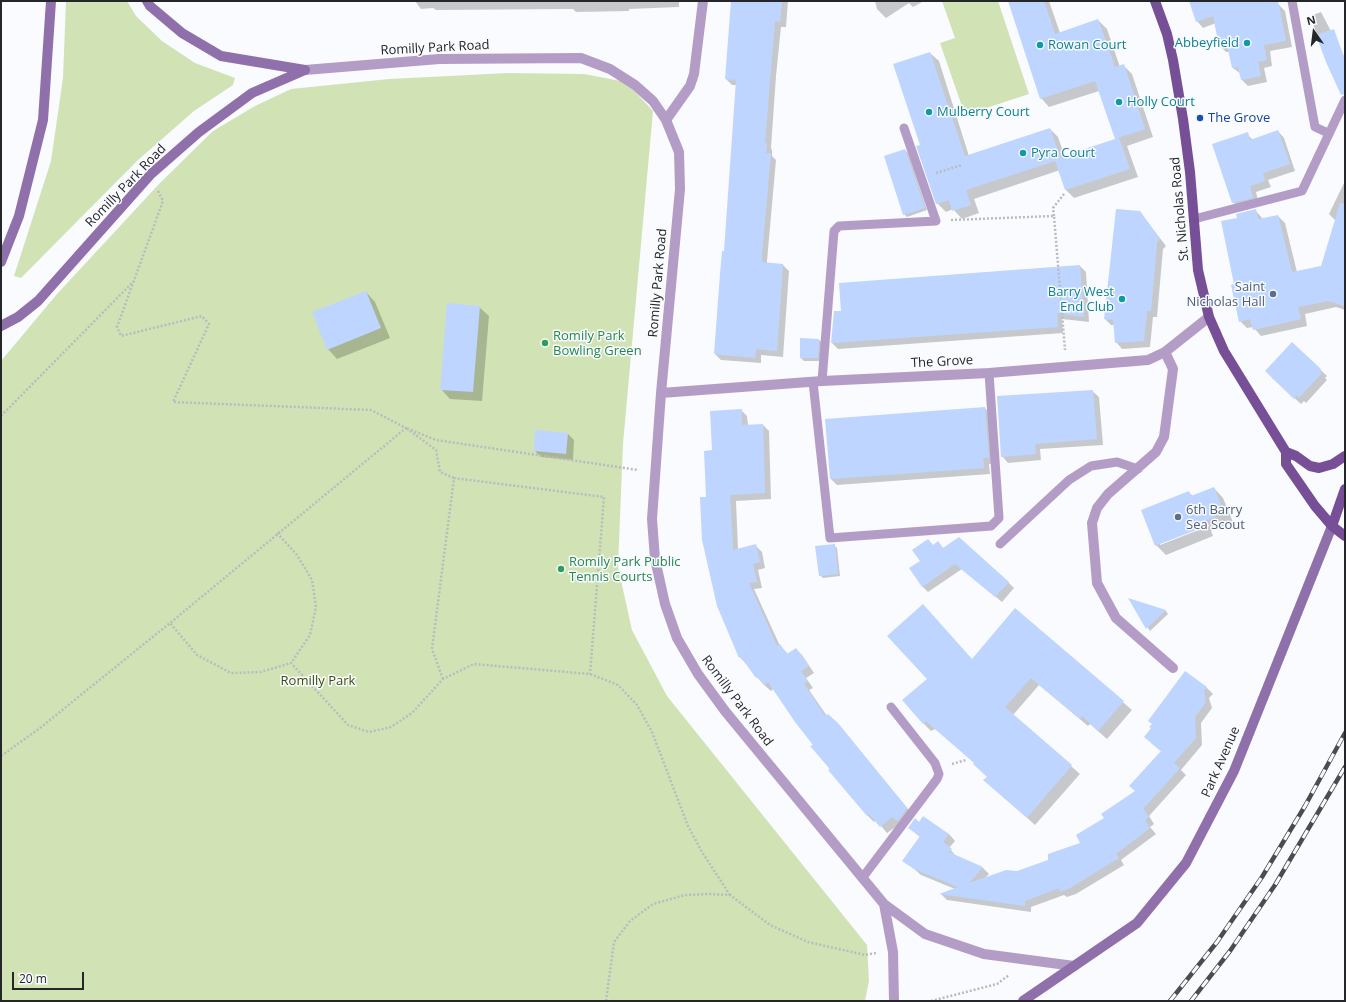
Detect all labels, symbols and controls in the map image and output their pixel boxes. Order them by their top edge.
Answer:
north arrow [1294,12,1334,52]
text: N [1305,12,1317,28]
place label: Abbeyfield [1175,35,1239,51]
street label: Romilly Park Road [380,37,490,59]
place label: Rowan Court [1048,37,1126,53]
marker: Abbeyfield [1242,38,1252,48]
marker: Rowan Court [1035,40,1045,50]
place label: Holly Court [1127,94,1195,110]
marker: Holly Court [1114,97,1124,107]
place label: Mulberry Court [937,104,1030,120]
marker: Mulberry Court [924,107,934,117]
place label: The Grove [1208,110,1270,126]
marker: The Grove [1195,113,1205,123]
street label: Romilly Park Road [82,141,170,231]
place label: Pyra Court [1031,145,1095,161]
marker: Pyra Court [1018,148,1028,158]
street label: St. Nicholas Road [1168,156,1192,262]
street label: Romilly Park Road [645,228,671,338]
place label: Saint Nicholas Hall [1186,279,1265,310]
place label: Barry West End Club [1048,284,1114,315]
marker: Saint Nicholas Hall [1268,289,1278,299]
marker: Barry West End Club [1117,294,1127,304]
place label: Romily Park Bowling Green [553,328,642,359]
marker: Romily Park Bowling Green [540,338,550,348]
street label: The Grove [911,353,973,371]
place label: 6th Barry Sea Scout [1186,502,1245,533]
marker: 6th Barry Sea Scout [1173,512,1183,522]
place label: Romily Park Public Tennis Courts [569,554,680,585]
marker: Romily Park Public Tennis Courts [556,564,566,574]
street label: Romilly Park Road [698,653,776,749]
park label: Romilly Park [281,673,355,689]
street label: Park Avenue [1198,724,1244,800]
scale bar [14,964,86,990]
text: 20 m [19,970,47,987]

